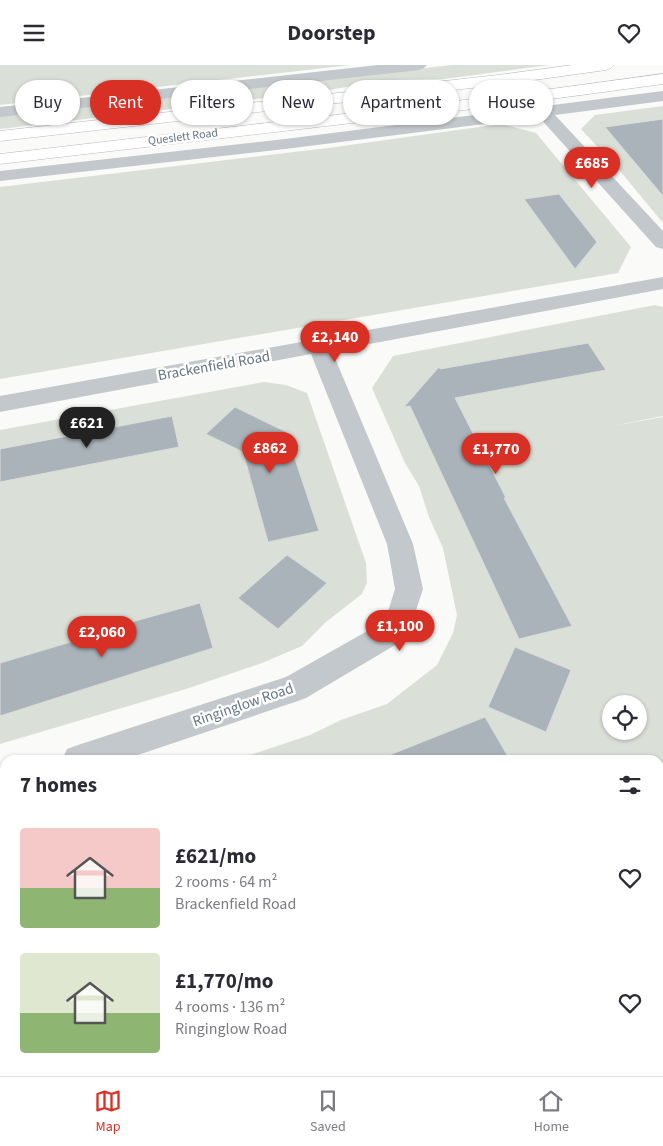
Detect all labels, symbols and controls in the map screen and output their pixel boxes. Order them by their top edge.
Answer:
text: Doorstep [287,17,376,49]
icon: menu [20,19,48,47]
icon: heart [615,19,643,47]
chip: Buy [15,80,80,125]
chip: Rent [90,80,161,125]
chip: Filters [171,80,253,125]
chip: New [263,80,333,125]
chip: Apartment [343,80,459,125]
chip: House [469,80,553,125]
street label: Queslett Road [147,124,219,150]
pin: £685 [562,147,622,189]
text: £685 [575,152,609,174]
pin: £2,140 [294,321,376,363]
text: £2,140 [311,326,359,348]
street label: Brackenfield Road [156,346,272,386]
pin: £621 [57,407,117,449]
text: £621 [70,412,104,434]
pin: £862 [240,431,300,474]
pin: £1,770 [455,433,537,475]
text: £862 [253,437,287,459]
text: £1,770 [472,438,520,460]
pin: £1,100 [359,609,441,652]
pin: £2,060 [61,615,143,658]
text: £1,100 [376,615,424,637]
text: £2,060 [78,621,126,643]
street label: Ringinglow Road [190,678,296,732]
map controls [602,695,647,740]
button: locate [602,695,647,740]
text: 7 homes [20,770,97,800]
icon: filters [616,771,644,799]
text: £621/mo [175,841,256,871]
icon: home [60,848,120,908]
icon: heart [616,864,644,892]
text: 2 rooms · 64 m² [175,871,277,893]
text: Brackenfield Road [175,893,296,915]
text: £1,770/mo [175,966,274,996]
icon: home [60,973,120,1033]
icon: heart [616,989,644,1017]
text: 4 rooms · 136 m² [175,996,285,1018]
text: Ringinglow Road [175,1018,287,1040]
tab: Map [94,1087,122,1137]
tab: Saved [310,1087,346,1137]
tab: Home [534,1087,569,1137]

